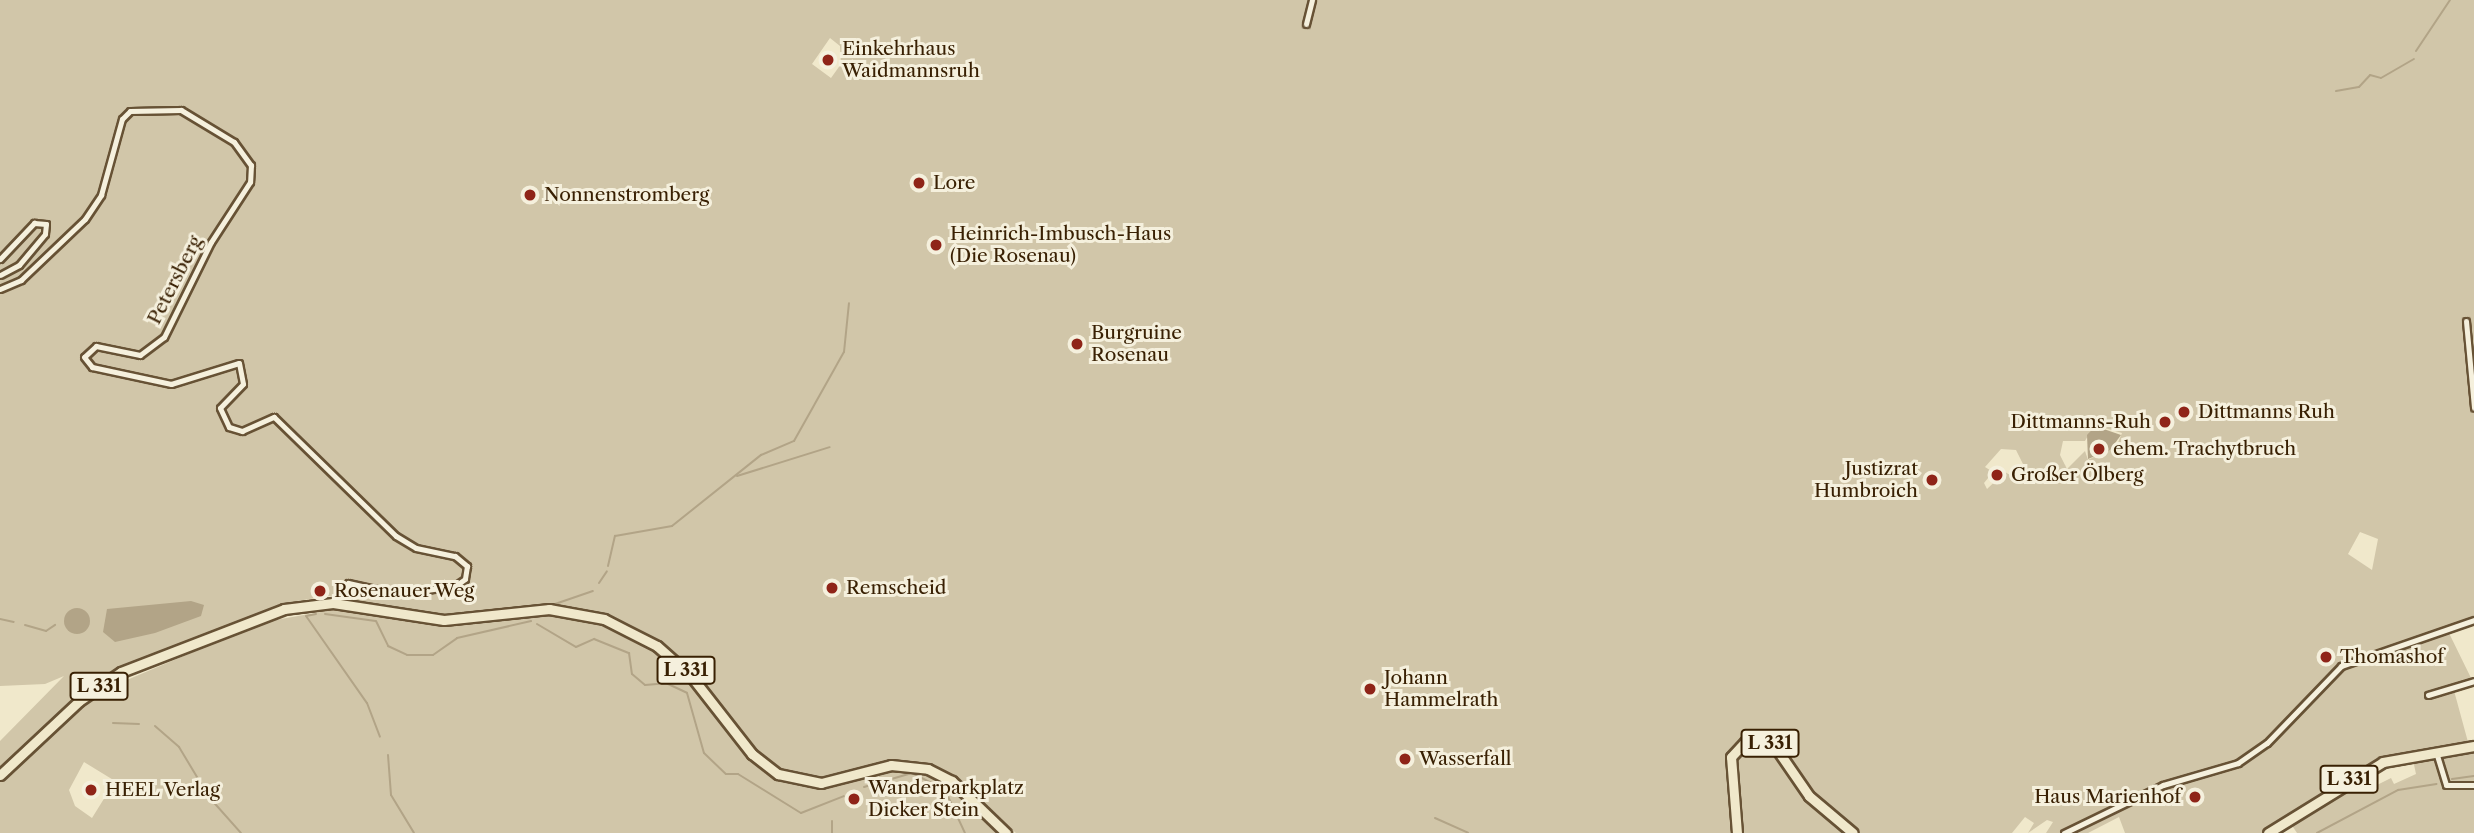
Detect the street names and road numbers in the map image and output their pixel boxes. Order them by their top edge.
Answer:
street label: Petersberg [143,232,207,328]
road number: L 331 [656,656,716,684]
road number: L 331 [69,672,129,700]
road number: L 331 [1740,728,1800,758]
road number: L 331 [2319,764,2379,794]

